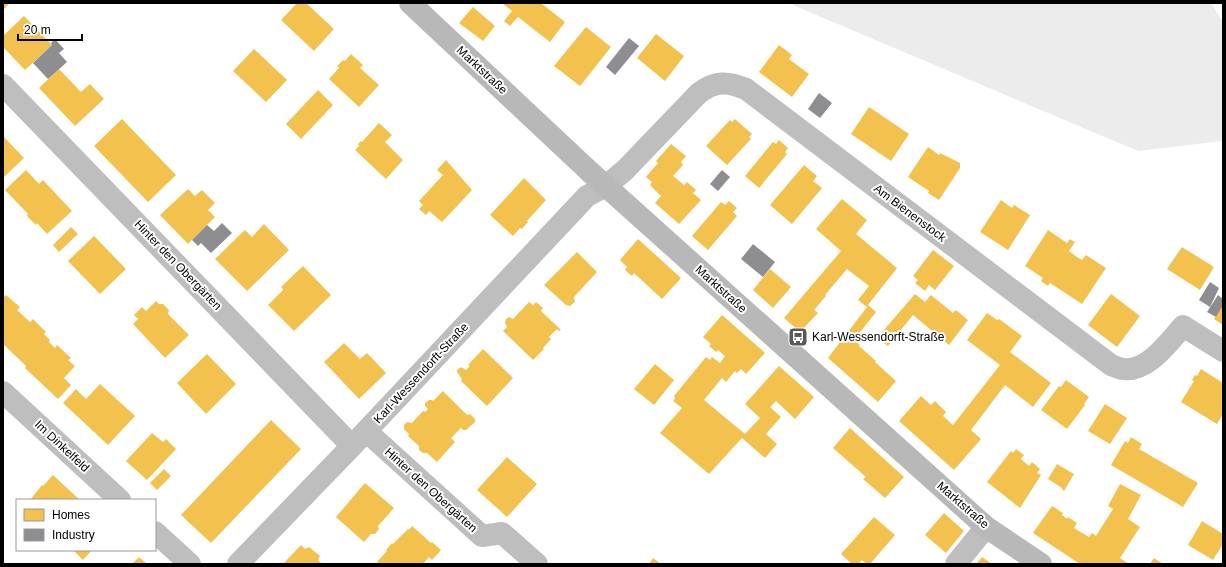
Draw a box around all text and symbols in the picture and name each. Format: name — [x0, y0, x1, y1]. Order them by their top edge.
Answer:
scale bar — [18, 16, 82, 42]
text: 20 m — [24, 23, 51, 37]
street label: Marktstraße — [454, 43, 510, 97]
street label: Am Bienenstock — [871, 181, 950, 245]
street label: Hinter den Obergärten — [131, 217, 225, 313]
street label: Marktstraße — [693, 262, 750, 316]
street label: Karl-Wessendorft-Straße — [371, 320, 472, 426]
bus stop icon: Karl-Wessendorft-Straße — [787, 326, 809, 348]
place label: Karl-Wessendorft-Straße — [812, 330, 945, 344]
street label: Im Dinkelfeld — [32, 417, 92, 475]
street label: Hinter den Obergärten — [382, 445, 480, 535]
street label: Marktstraße — [934, 479, 992, 531]
legend — [16, 499, 156, 551]
text: Homes — [52, 508, 90, 522]
text: Industry — [52, 528, 95, 542]

